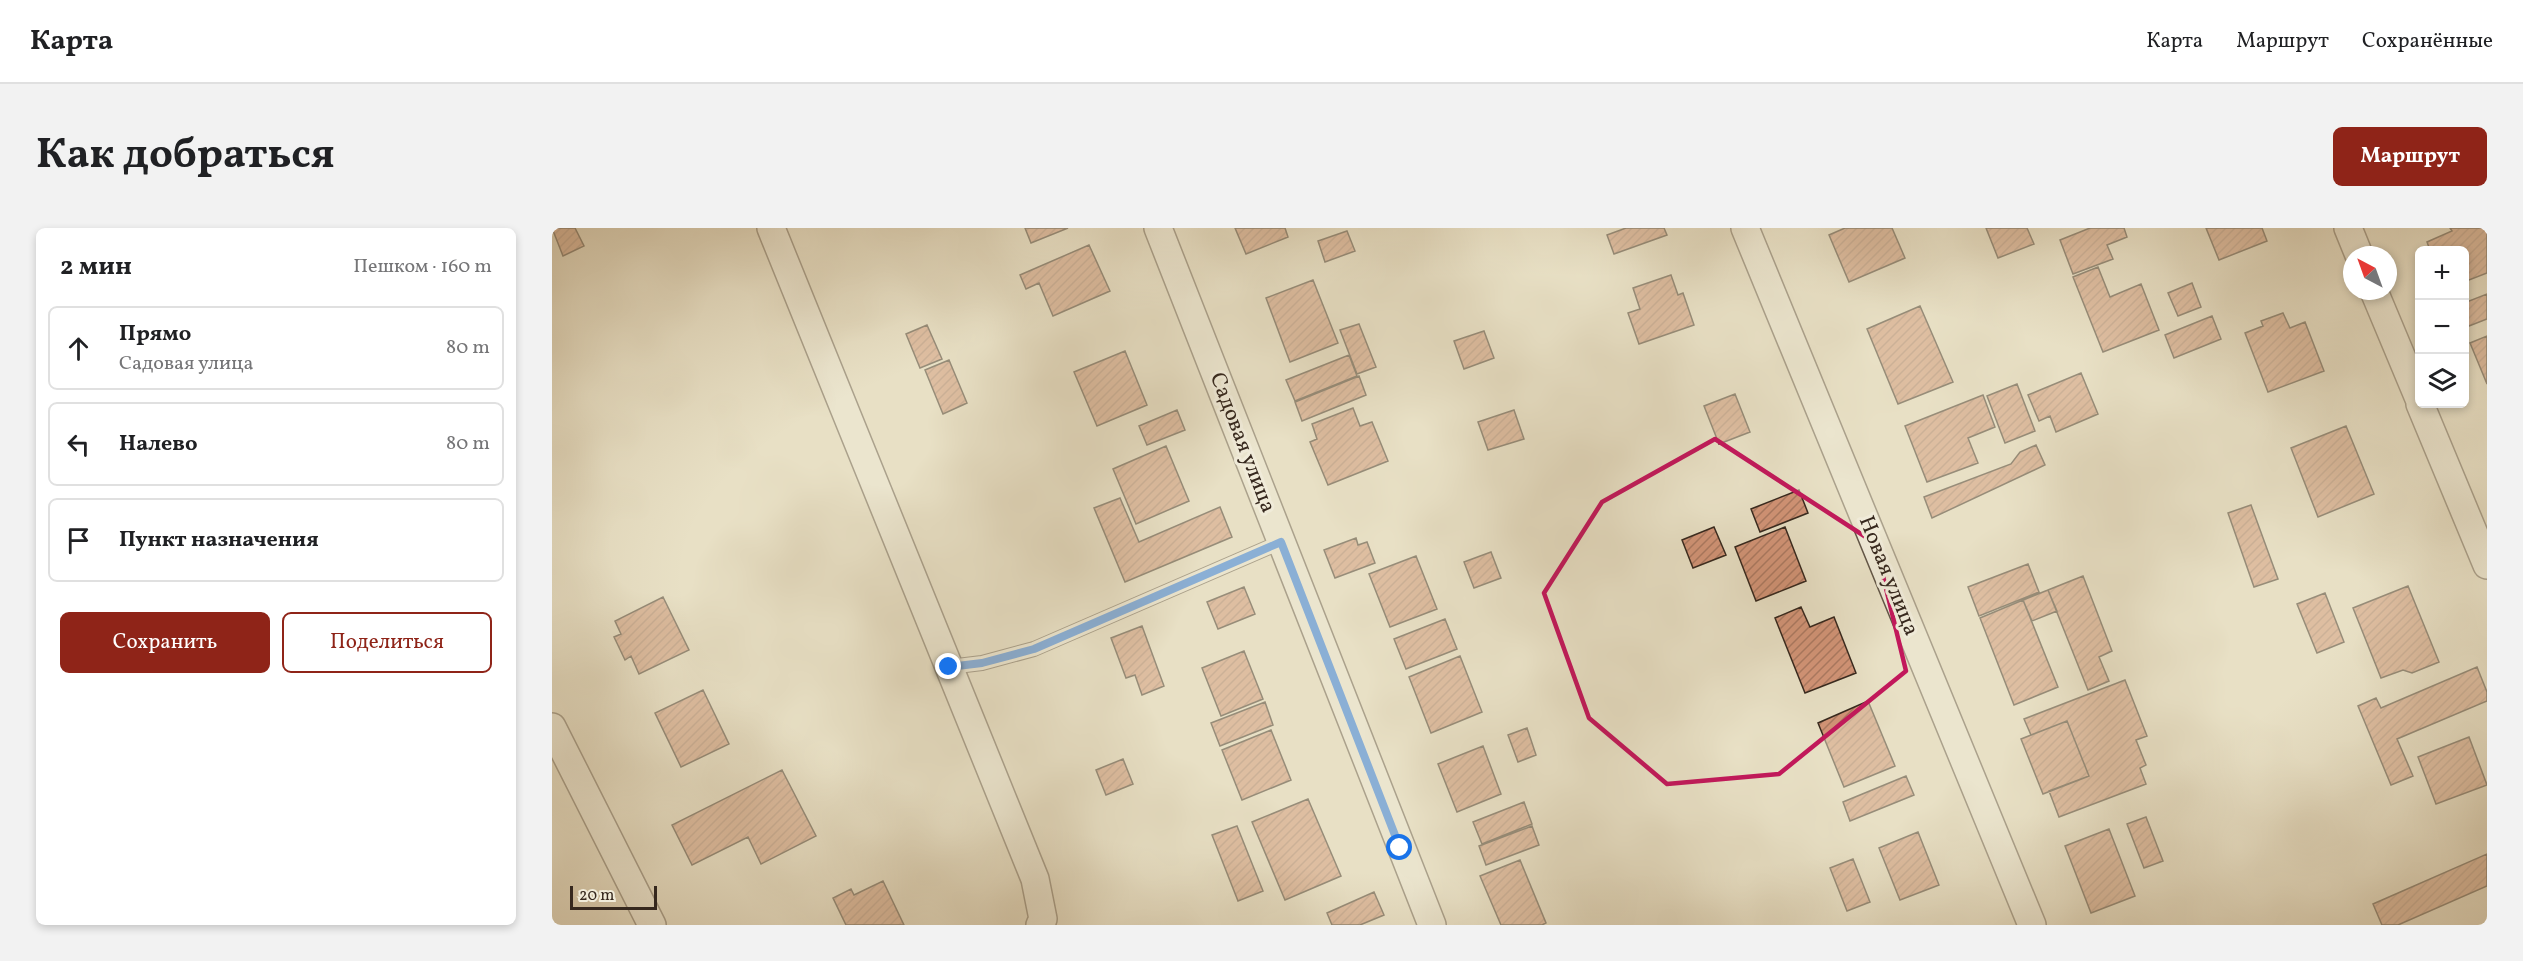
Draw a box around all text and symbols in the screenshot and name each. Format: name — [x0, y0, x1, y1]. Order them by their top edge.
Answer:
text: Карта — [30, 22, 113, 61]
text: Карта — [2146, 27, 2203, 56]
text: Маршрут — [2236, 27, 2329, 56]
text: Сохранённые — [2362, 27, 2493, 56]
text: Как добраться — [36, 127, 335, 186]
button: Маршрут — [2333, 127, 2487, 186]
north arrow — [2343, 246, 2397, 300]
map controls — [2415, 246, 2469, 408]
button: + — [2415, 246, 2469, 300]
text: 2 мин — [60, 249, 132, 285]
text: Пешком · 160 m — [353, 253, 492, 281]
button: − — [2415, 300, 2469, 354]
text: Прямо — [119, 319, 191, 350]
icon: ahead — [62, 332, 95, 365]
text: 80 m — [446, 334, 490, 362]
text: Садовая улица — [119, 350, 254, 378]
button: layers — [2415, 354, 2469, 408]
street label: Садовая улица — [1201, 368, 1283, 518]
icon: left — [62, 428, 95, 461]
text: Налево — [119, 429, 198, 460]
text: 80 m — [446, 430, 490, 458]
street label: Новая улица — [1850, 511, 1926, 641]
icon: arrive — [62, 524, 95, 557]
text: Пункт назначения — [119, 525, 319, 556]
button: Сохранить — [60, 612, 270, 673]
button: Поделиться — [282, 612, 492, 673]
route end — [935, 653, 961, 679]
route start — [1386, 834, 1412, 860]
scale bar — [570, 883, 657, 910]
text: 20 m — [579, 885, 614, 907]

